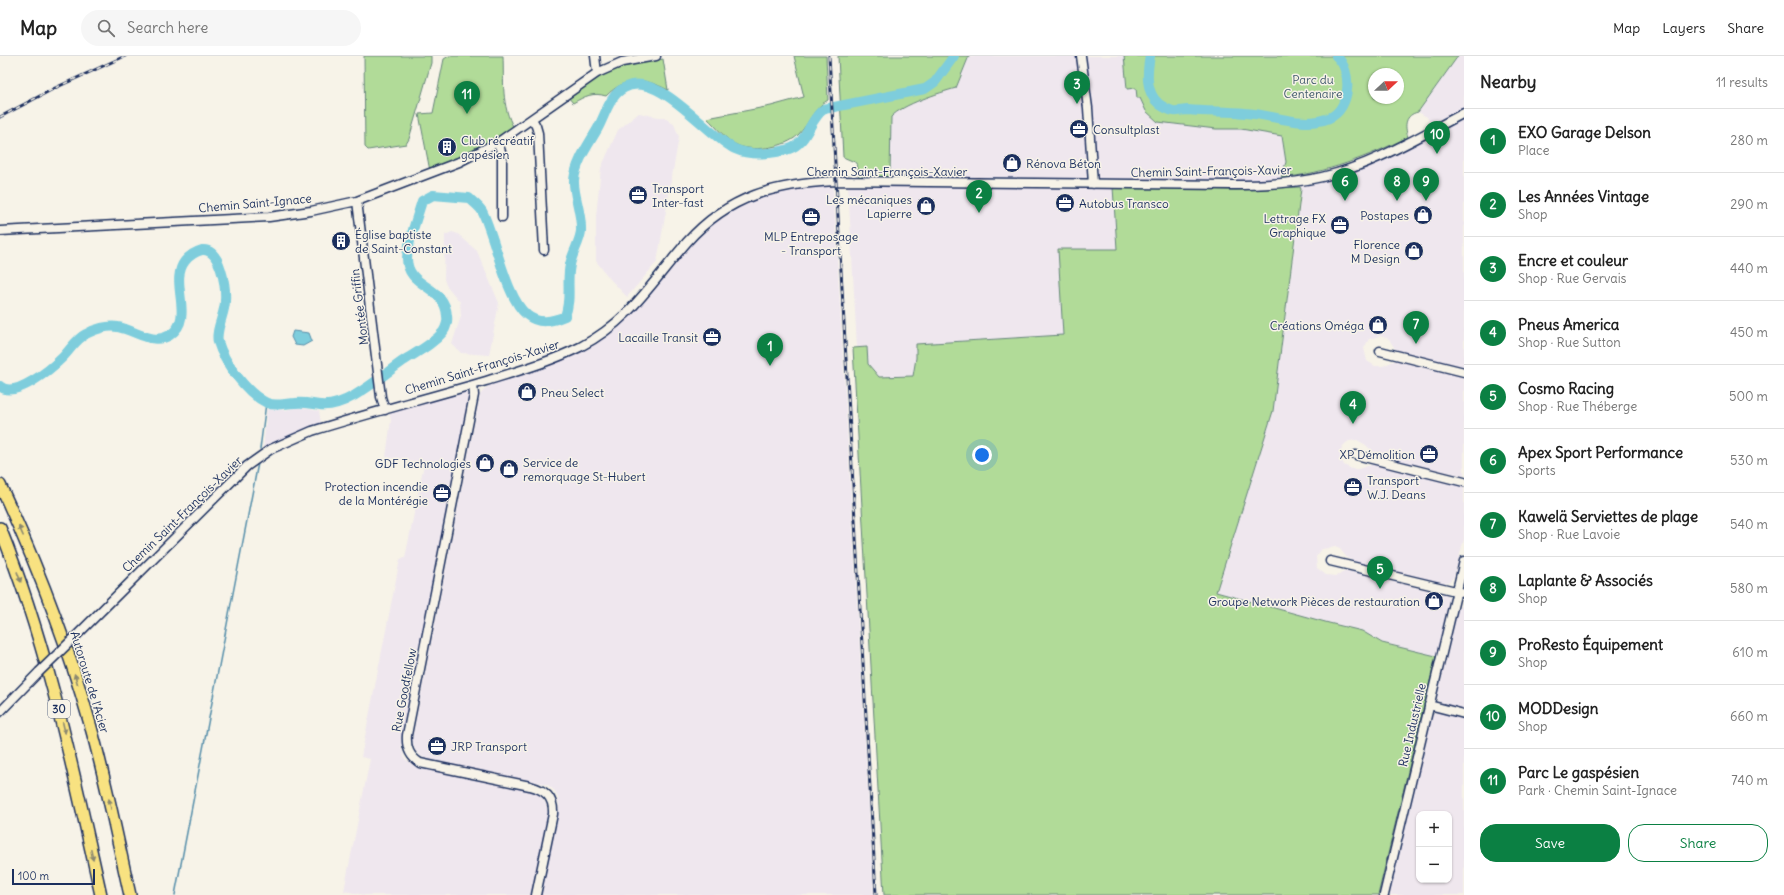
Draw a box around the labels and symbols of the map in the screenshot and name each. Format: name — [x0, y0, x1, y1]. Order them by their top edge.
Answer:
north arrow — [1368, 68, 1404, 104]
pin: 3 — [1064, 71, 1090, 104]
park label: Parc du Centenaire — [1284, 72, 1342, 101]
pin: 11 — [454, 81, 480, 114]
office icon: Consultplast — [1068, 118, 1090, 140]
pin: 10 — [1424, 121, 1450, 154]
place label: Consultplast — [1093, 122, 1160, 137]
place label: Club récréatif gapésien — [461, 133, 535, 162]
building icon: Club récréatif gapésien — [436, 136, 458, 158]
shop icon: Rénova Béton — [1001, 152, 1023, 174]
place label: Rénova Béton — [1026, 156, 1101, 171]
street label: Chemin Saint-François-Xavier — [1130, 162, 1292, 180]
street label: Chemin Saint-François-Xavier — [807, 164, 968, 179]
pin: 6 — [1332, 168, 1358, 201]
pin: 8 — [1384, 168, 1410, 201]
pin: 9 — [1413, 168, 1439, 201]
pin: 2 — [966, 180, 992, 213]
place label: Transport Inter-fast — [652, 181, 704, 210]
office icon: Transport Inter-fast — [627, 184, 649, 206]
street label: Chemin Saint-Ignace — [198, 191, 312, 215]
place label: Les mécaniques Lapierre — [826, 192, 912, 221]
office icon: Autobus Transco — [1054, 192, 1076, 214]
shop icon: Les mécaniques Lapierre — [915, 195, 937, 217]
place label: Autobus Transco — [1079, 196, 1169, 211]
shop icon: Postapes — [1412, 204, 1434, 226]
office icon: MLP Entreposage - Transport — [800, 206, 822, 228]
place label: Postapes — [1360, 208, 1409, 223]
place label: Lettrage FX Graphique — [1263, 211, 1326, 240]
office icon: Lettrage FX Graphique — [1329, 214, 1351, 236]
place label: Église baptiste de Saint-Constant — [355, 227, 452, 256]
place label: MLP Entreposage - Transport — [764, 229, 858, 258]
building icon: Église baptiste de Saint-Constant — [330, 230, 352, 252]
place label: Florence M Design — [1351, 237, 1400, 266]
shop icon: Florence M Design — [1403, 240, 1425, 262]
street label: Montée Griffin — [347, 268, 371, 346]
pin: 7 — [1403, 311, 1429, 344]
shop icon: Créations Oméga — [1367, 314, 1389, 336]
place label: Créations Oméga — [1270, 318, 1364, 333]
office icon: Lacaille Transit — [701, 326, 723, 348]
place label: Lacaille Transit — [618, 330, 698, 345]
pin: 1 — [757, 333, 783, 366]
street label: Chemin Saint-François-Xavier — [403, 336, 561, 398]
shop icon: Pneu Select — [516, 381, 538, 403]
place label: Pneu Select — [541, 385, 604, 400]
pin: 4 — [1340, 391, 1366, 424]
office icon: XP Démolition — [1418, 443, 1440, 465]
your location — [972, 445, 992, 465]
place label: XP Démolition — [1339, 447, 1415, 462]
shop icon: GDF Technologies — [474, 452, 496, 474]
street label: Chemin Saint-François-Xavier — [119, 453, 245, 575]
place label: Service de remorquage St-Hubert — [523, 455, 646, 484]
place label: GDF Technologies — [375, 456, 471, 471]
shop icon: Service de remorquage St-Hubert — [498, 458, 520, 480]
place label: Transport W.J. Deans — [1367, 473, 1426, 502]
office icon: Transport W.J. Deans — [1342, 476, 1364, 498]
place label: Protection incendie de la Montérégie — [324, 479, 428, 508]
office icon: Protection incendie de la Montérégie — [431, 482, 453, 504]
one-way arrow — [18, 525, 24, 536]
pin: 5 — [1367, 556, 1393, 589]
one-way arrow — [16, 571, 22, 583]
shop icon: Groupe Network Pièces de restauration — [1423, 590, 1445, 612]
place label: Groupe Network Pièces de restauration — [1208, 594, 1420, 609]
street label: Autoroute de l'Acier — [67, 629, 113, 735]
street label: Rue Goodfellow — [389, 646, 420, 733]
one-way arrow — [73, 672, 79, 684]
street label: Rue Industrielle — [1395, 682, 1429, 768]
road number: 30 — [48, 700, 70, 718]
one-way arrow — [61, 722, 67, 735]
office icon: JRP Transport — [426, 735, 448, 757]
place label: JRP Transport — [451, 739, 527, 754]
one-way arrow — [106, 798, 112, 810]
one-way arrow — [89, 849, 95, 862]
scale bar — [12, 867, 95, 886]

